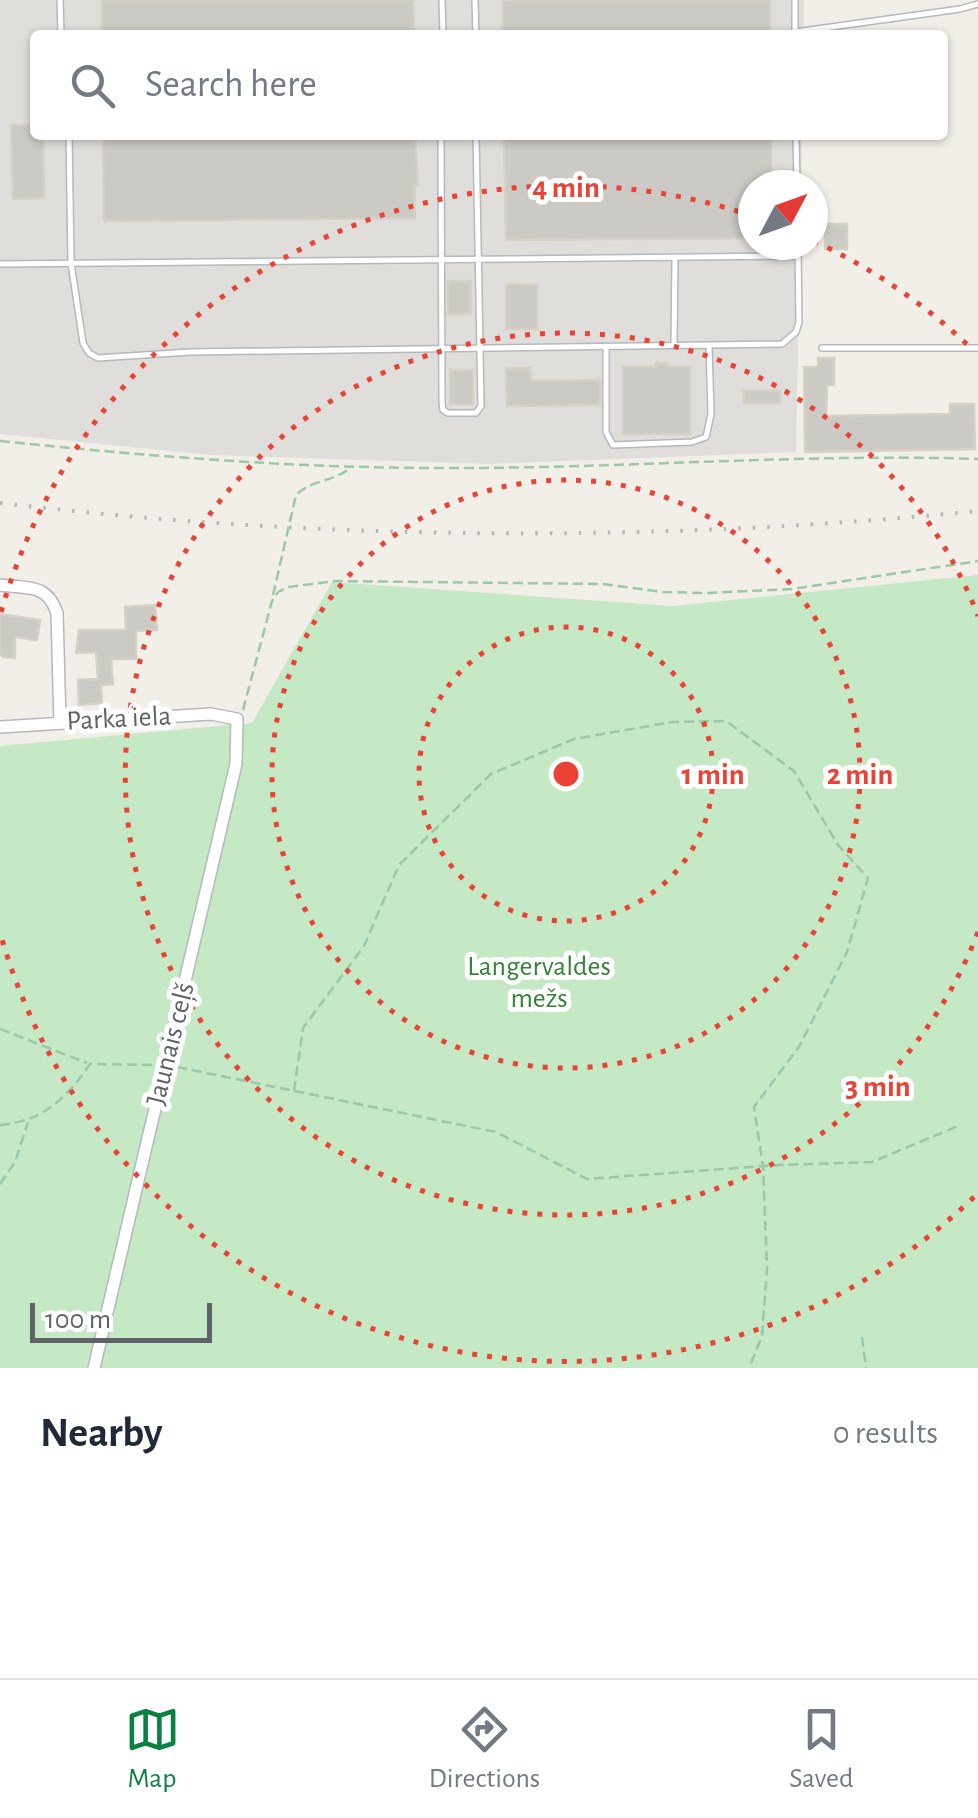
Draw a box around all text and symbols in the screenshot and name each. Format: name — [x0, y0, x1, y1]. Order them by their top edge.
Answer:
search box — [30, 30, 948, 140]
icon: search — [65, 58, 120, 113]
text: Search here — [145, 66, 317, 104]
north arrow — [738, 170, 828, 260]
text: 4 min — [532, 173, 600, 203]
street label: Parka iela — [66, 702, 172, 736]
centre of rings — [548, 756, 584, 792]
text: 1 min — [681, 760, 745, 790]
text: 2 min — [827, 760, 893, 790]
park label: Langervaldes mežs — [467, 953, 611, 1013]
street label: Jaunais ceļš — [142, 980, 201, 1108]
text: 3 min — [845, 1072, 911, 1102]
scale bar — [30, 1298, 212, 1342]
text: 100 m — [45, 1306, 111, 1334]
text: Nearby — [40, 1412, 163, 1454]
text: 0 results — [833, 1417, 938, 1449]
tab: Map — [125, 1702, 180, 1796]
tab: Directions — [429, 1702, 540, 1796]
tab: Saved — [789, 1702, 853, 1796]

